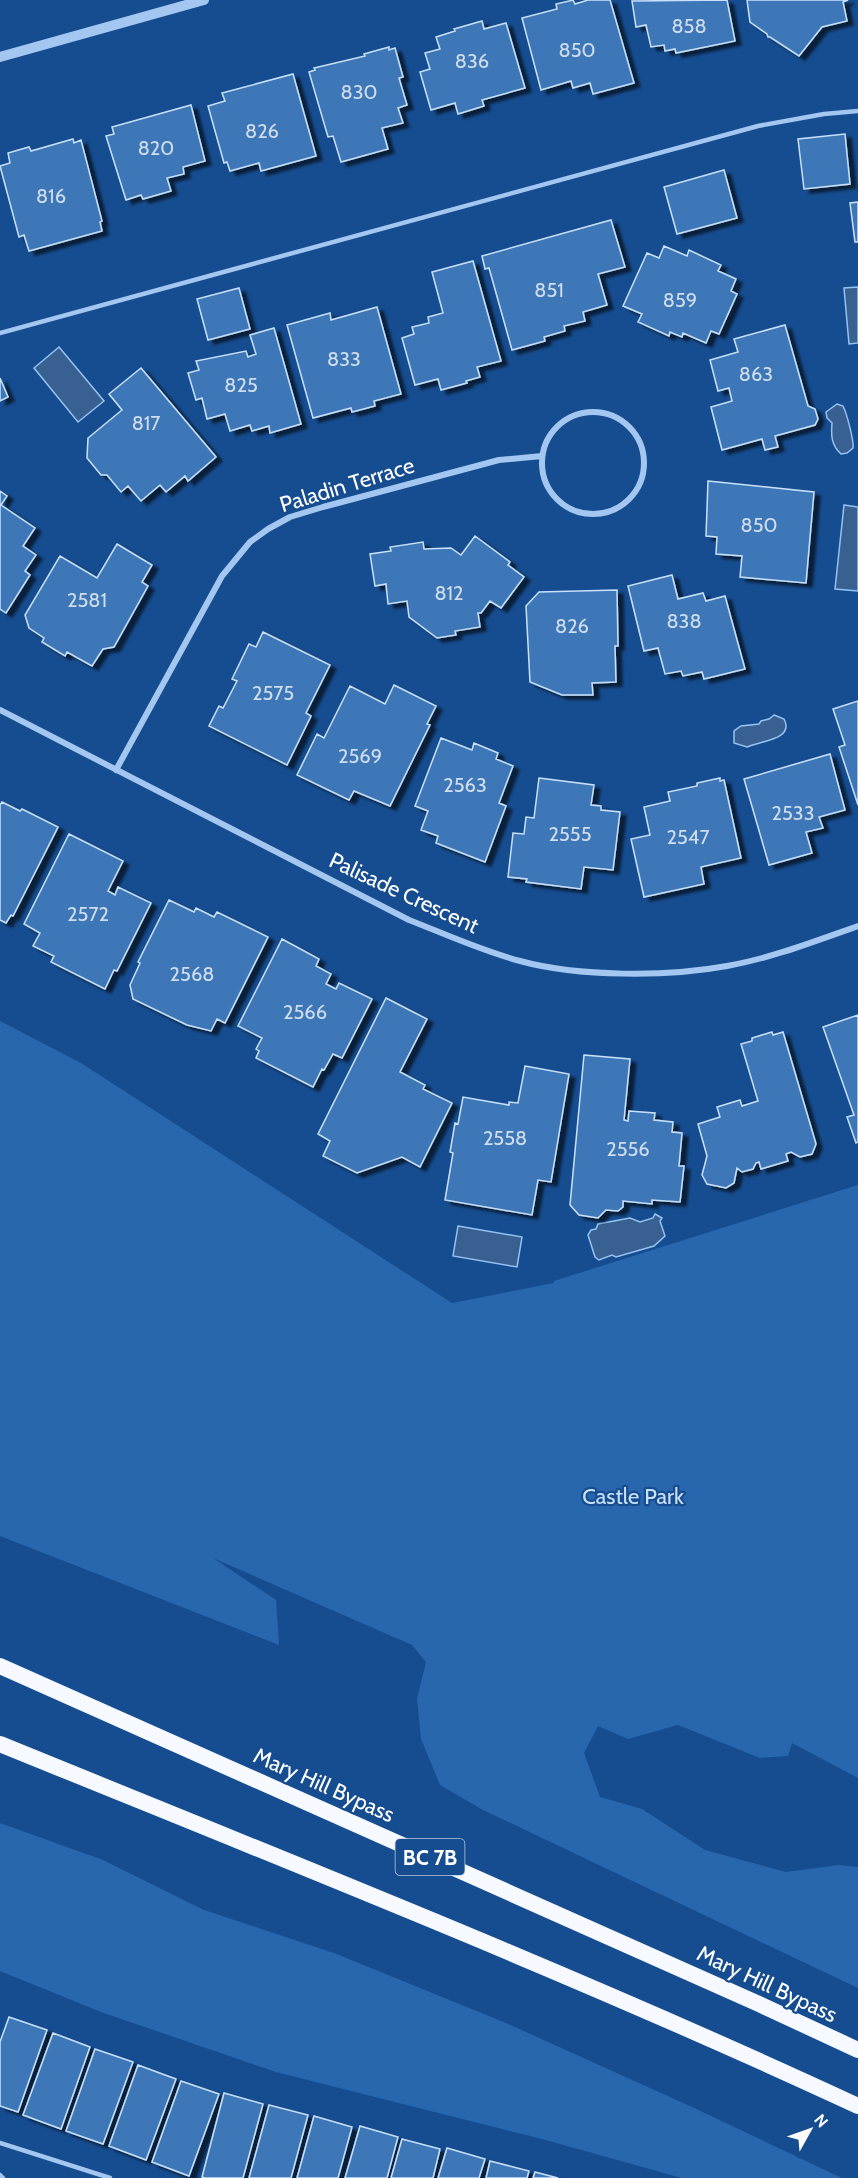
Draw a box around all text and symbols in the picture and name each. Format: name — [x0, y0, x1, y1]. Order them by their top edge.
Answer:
house number: 858 — [671, 14, 707, 38]
house number: 850 — [559, 38, 595, 62]
house number: 836 — [455, 49, 489, 73]
house number: 830 — [341, 80, 377, 104]
house number: 826 — [245, 119, 279, 143]
house number: 820 — [138, 136, 174, 160]
house number: 816 — [36, 184, 66, 208]
house number: 851 — [534, 278, 564, 302]
house number: 859 — [663, 288, 697, 312]
house number: 833 — [327, 347, 361, 371]
house number: 863 — [739, 362, 773, 386]
house number: 825 — [224, 373, 258, 397]
house number: 817 — [132, 411, 160, 435]
street label: Paladin Terrace — [276, 452, 418, 518]
house number: 850 — [741, 513, 777, 537]
house number: 812 — [434, 581, 464, 605]
house number: 2581 — [67, 588, 107, 612]
house number: 838 — [666, 609, 702, 633]
house number: 826 — [555, 614, 589, 638]
house number: 2575 — [252, 681, 294, 705]
house number: 2569 — [338, 744, 382, 768]
house number: 2563 — [443, 773, 487, 797]
house number: 2533 — [772, 801, 814, 825]
house number: 2555 — [549, 822, 591, 846]
house number: 2547 — [667, 825, 709, 849]
street label: Palisade Crescent — [325, 847, 484, 940]
house number: 2572 — [67, 902, 109, 926]
house number: 2568 — [170, 962, 214, 986]
house number: 2566 — [283, 1000, 327, 1024]
house number: 2558 — [483, 1126, 527, 1150]
house number: 2556 — [606, 1137, 650, 1161]
park label: Castle Park — [582, 1483, 684, 1510]
street label: Mary Hill Bypass — [249, 1742, 399, 1828]
road number: BC 7B — [396, 1839, 464, 1875]
street label: Mary Hill Bypass — [693, 1940, 841, 2028]
north arrow — [780, 2100, 840, 2160]
text: N — [810, 2110, 832, 2131]

